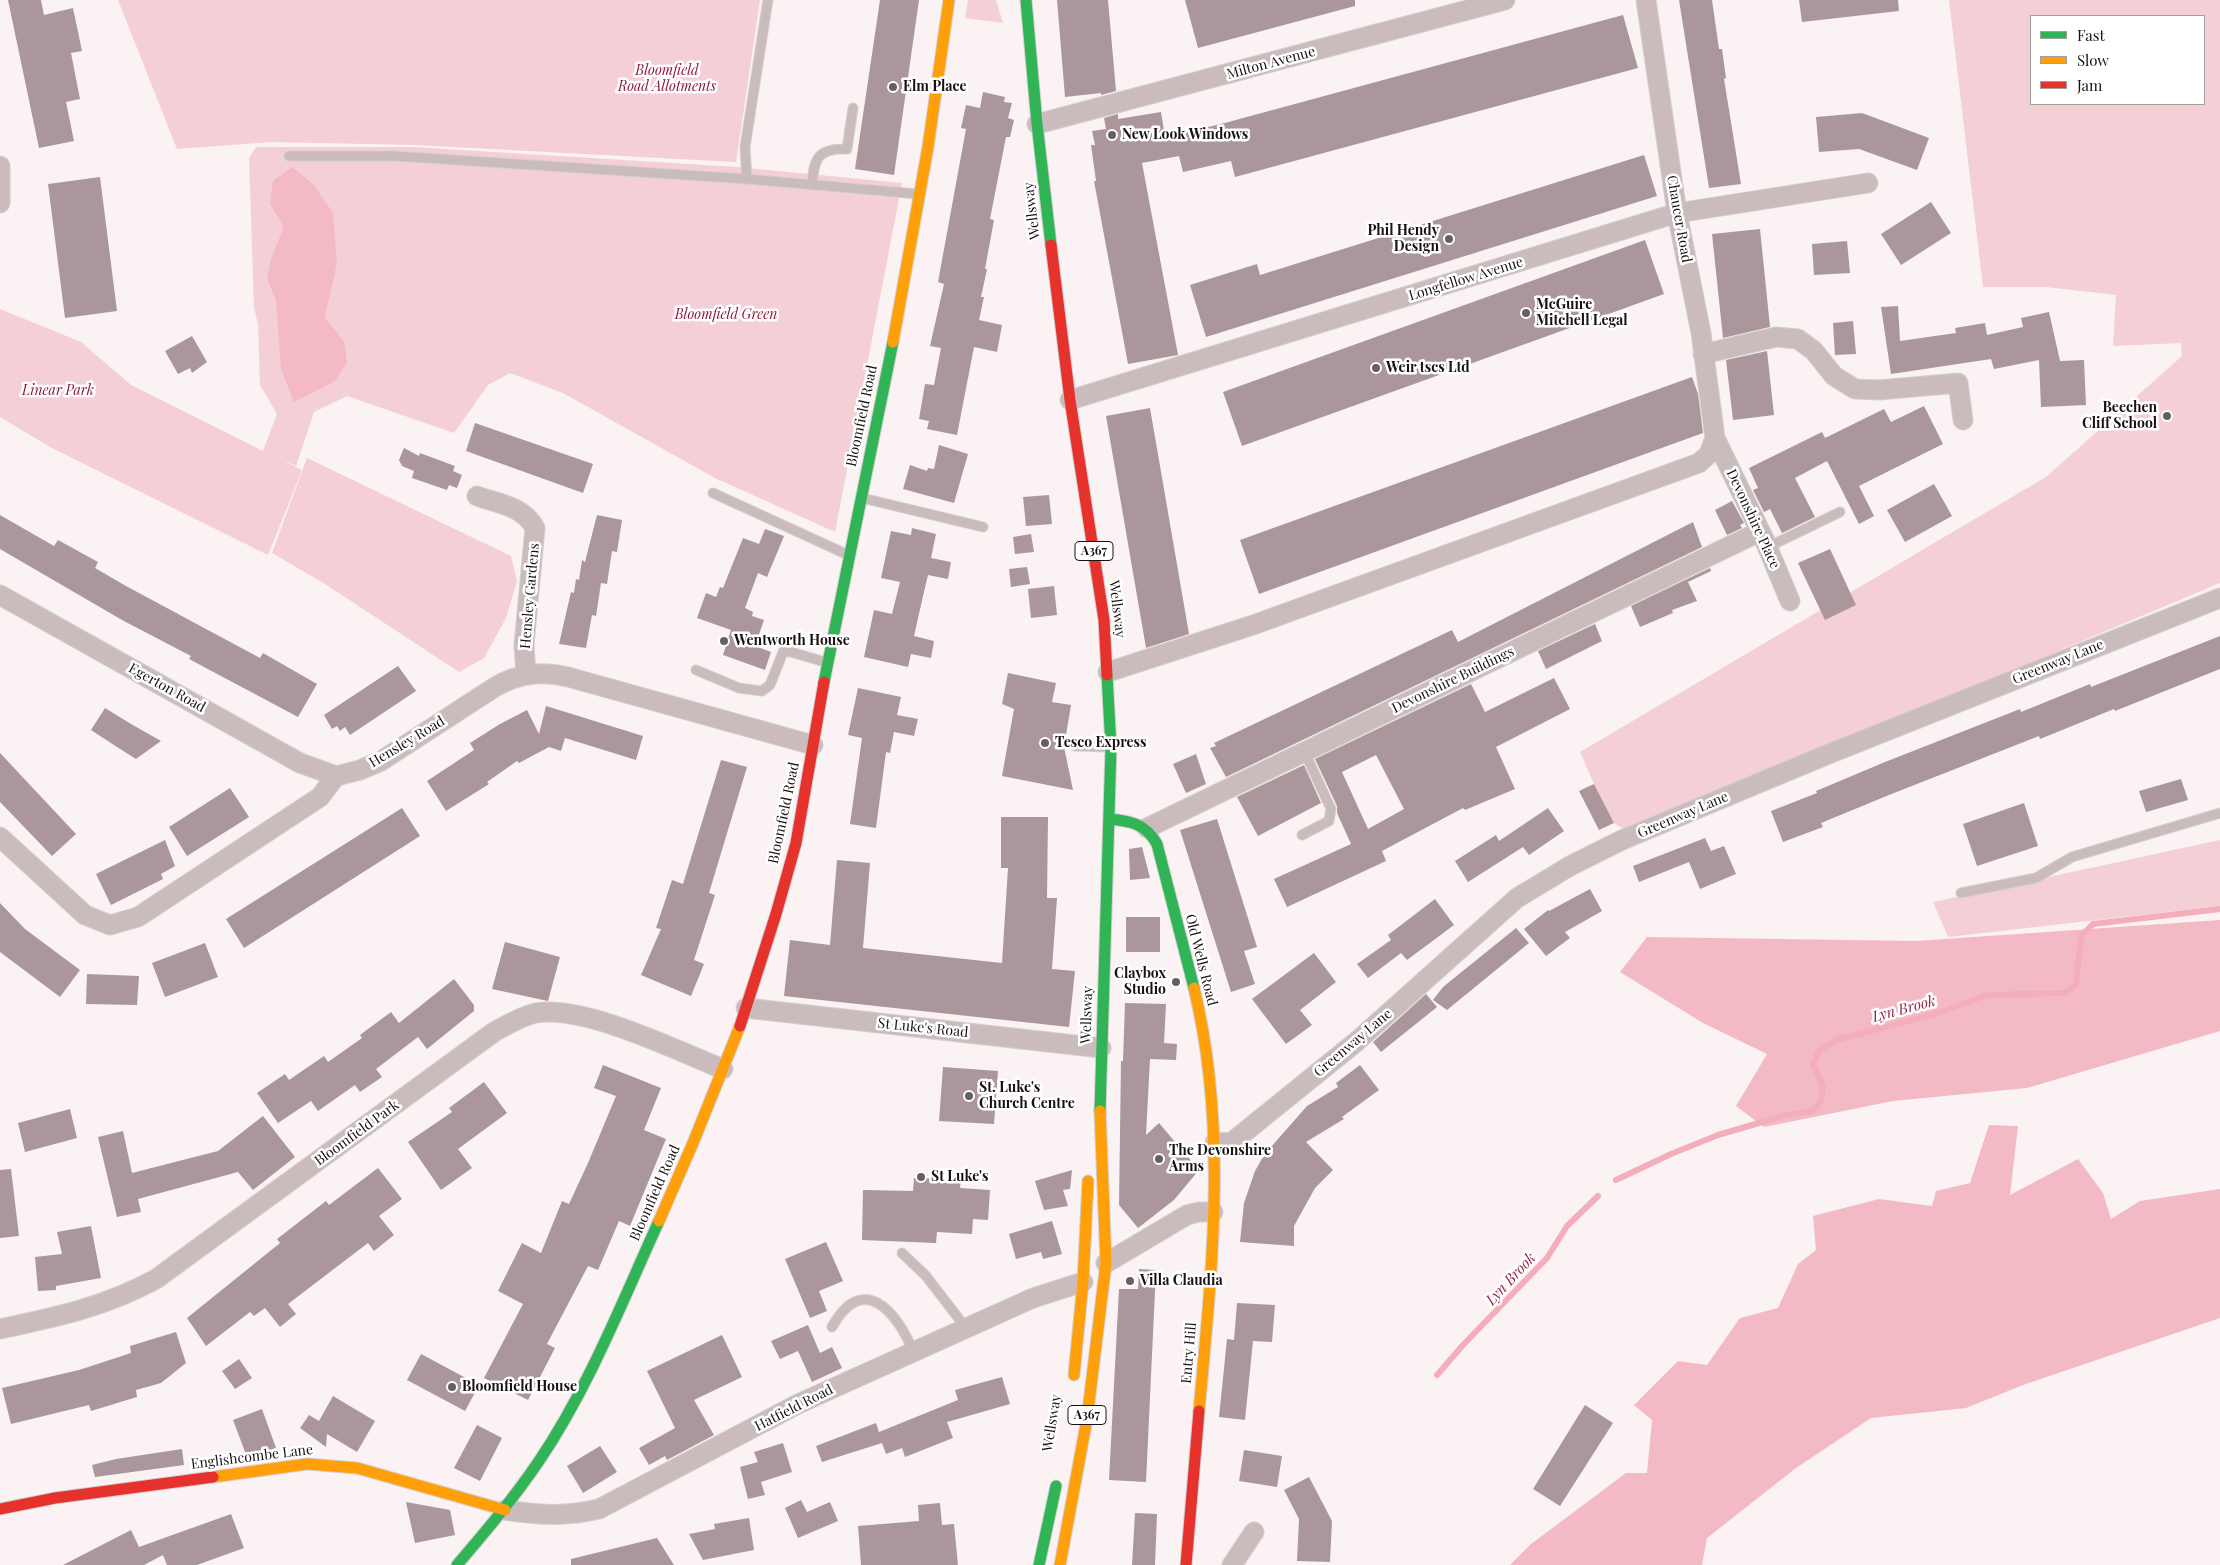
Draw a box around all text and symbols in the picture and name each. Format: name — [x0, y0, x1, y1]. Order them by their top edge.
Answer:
legend — [2030, 15, 2205, 105]
text: Fast — [2077, 25, 2105, 45]
street label: Milton Avenue — [1225, 43, 1317, 83]
text: Slow — [2077, 50, 2109, 70]
park label: Bloomfield Road Allotments — [618, 63, 716, 95]
text: Jam — [2077, 75, 2102, 95]
place label: Elm Place — [903, 79, 967, 95]
marker: Elm Place — [887, 81, 899, 93]
place label: New Look Windows — [1122, 127, 1248, 143]
marker: New Look Windows — [1106, 129, 1118, 141]
street label: Chaucer Road — [1663, 174, 1695, 264]
street label: Wellsway — [1020, 181, 1044, 241]
place label: Phil Hendy Design — [1367, 223, 1439, 256]
marker: Phil Hendy Design — [1443, 233, 1455, 245]
street label: Longfellow Avenue — [1407, 254, 1525, 304]
place label: McGuire Mitchell Legal — [1536, 297, 1628, 330]
park label: Bloomfield Green — [675, 307, 777, 323]
marker: McGuire Mitchell Legal — [1520, 307, 1532, 319]
place label: Weir tscs Ltd — [1386, 360, 1470, 376]
marker: Weir tscs Ltd — [1370, 362, 1382, 374]
street label: Bloomfield Road — [843, 364, 881, 468]
park label: Linear Park — [22, 383, 94, 399]
place label: Beechen Cliff School — [2082, 400, 2157, 432]
marker: Beechen Cliff School — [2161, 410, 2173, 422]
street label: Devonshire Place — [1723, 467, 1783, 571]
road number: A367 — [1075, 542, 1113, 560]
street label: Hensley Gardens — [517, 543, 543, 649]
street label: Wellsway — [1105, 579, 1129, 639]
place label: Wentworth House — [734, 633, 850, 649]
marker: Wentworth House — [718, 635, 730, 647]
street label: Greenway Lane — [2010, 636, 2106, 688]
street label: Devonshire Buildings — [1389, 643, 1517, 717]
street label: Egerton Road — [126, 660, 208, 716]
street label: Hensley Road — [366, 713, 448, 771]
place label: Tesco Express — [1055, 735, 1147, 751]
marker: Tesco Express — [1039, 737, 1051, 749]
street label: Bloomfield Road — [765, 761, 803, 865]
street label: Greenway Lane — [1635, 788, 1731, 842]
street label: Old Wells Road — [1181, 912, 1221, 1008]
place label: Claybox Studio — [1114, 966, 1166, 999]
marker: Claybox Studio — [1170, 976, 1182, 988]
street label: Wellsway — [1078, 986, 1096, 1044]
water label: Lyn Brook — [1870, 992, 1938, 1026]
street label: Greenway Lane — [1310, 1005, 1396, 1081]
street label: St Luke's Road — [877, 1015, 969, 1041]
place label: St. Luke's Church Centre — [979, 1080, 1075, 1112]
marker: St. Luke's Church Centre — [963, 1090, 975, 1102]
street label: Bloomfield Park — [312, 1097, 402, 1169]
street label: Bloomfield Road — [626, 1142, 684, 1244]
place label: The Devonshire Arms — [1169, 1143, 1271, 1176]
marker: The Devonshire Arms — [1153, 1153, 1165, 1165]
place label: St Luke's — [931, 1169, 988, 1185]
marker: St Luke's — [915, 1171, 927, 1183]
water label: Lyn Brook — [1482, 1249, 1540, 1309]
place label: Villa Claudia — [1140, 1273, 1223, 1289]
marker: Villa Claudia — [1124, 1275, 1136, 1287]
street label: Entry Hill — [1178, 1322, 1200, 1384]
place label: Bloomfield House — [462, 1379, 577, 1395]
marker: Bloomfield House — [446, 1381, 458, 1393]
street label: Hatfield Road — [752, 1381, 836, 1435]
street label: Wellsway — [1039, 1393, 1065, 1453]
road number: A367 — [1068, 1406, 1106, 1424]
street label: Englishcombe Lane — [190, 1441, 314, 1473]

